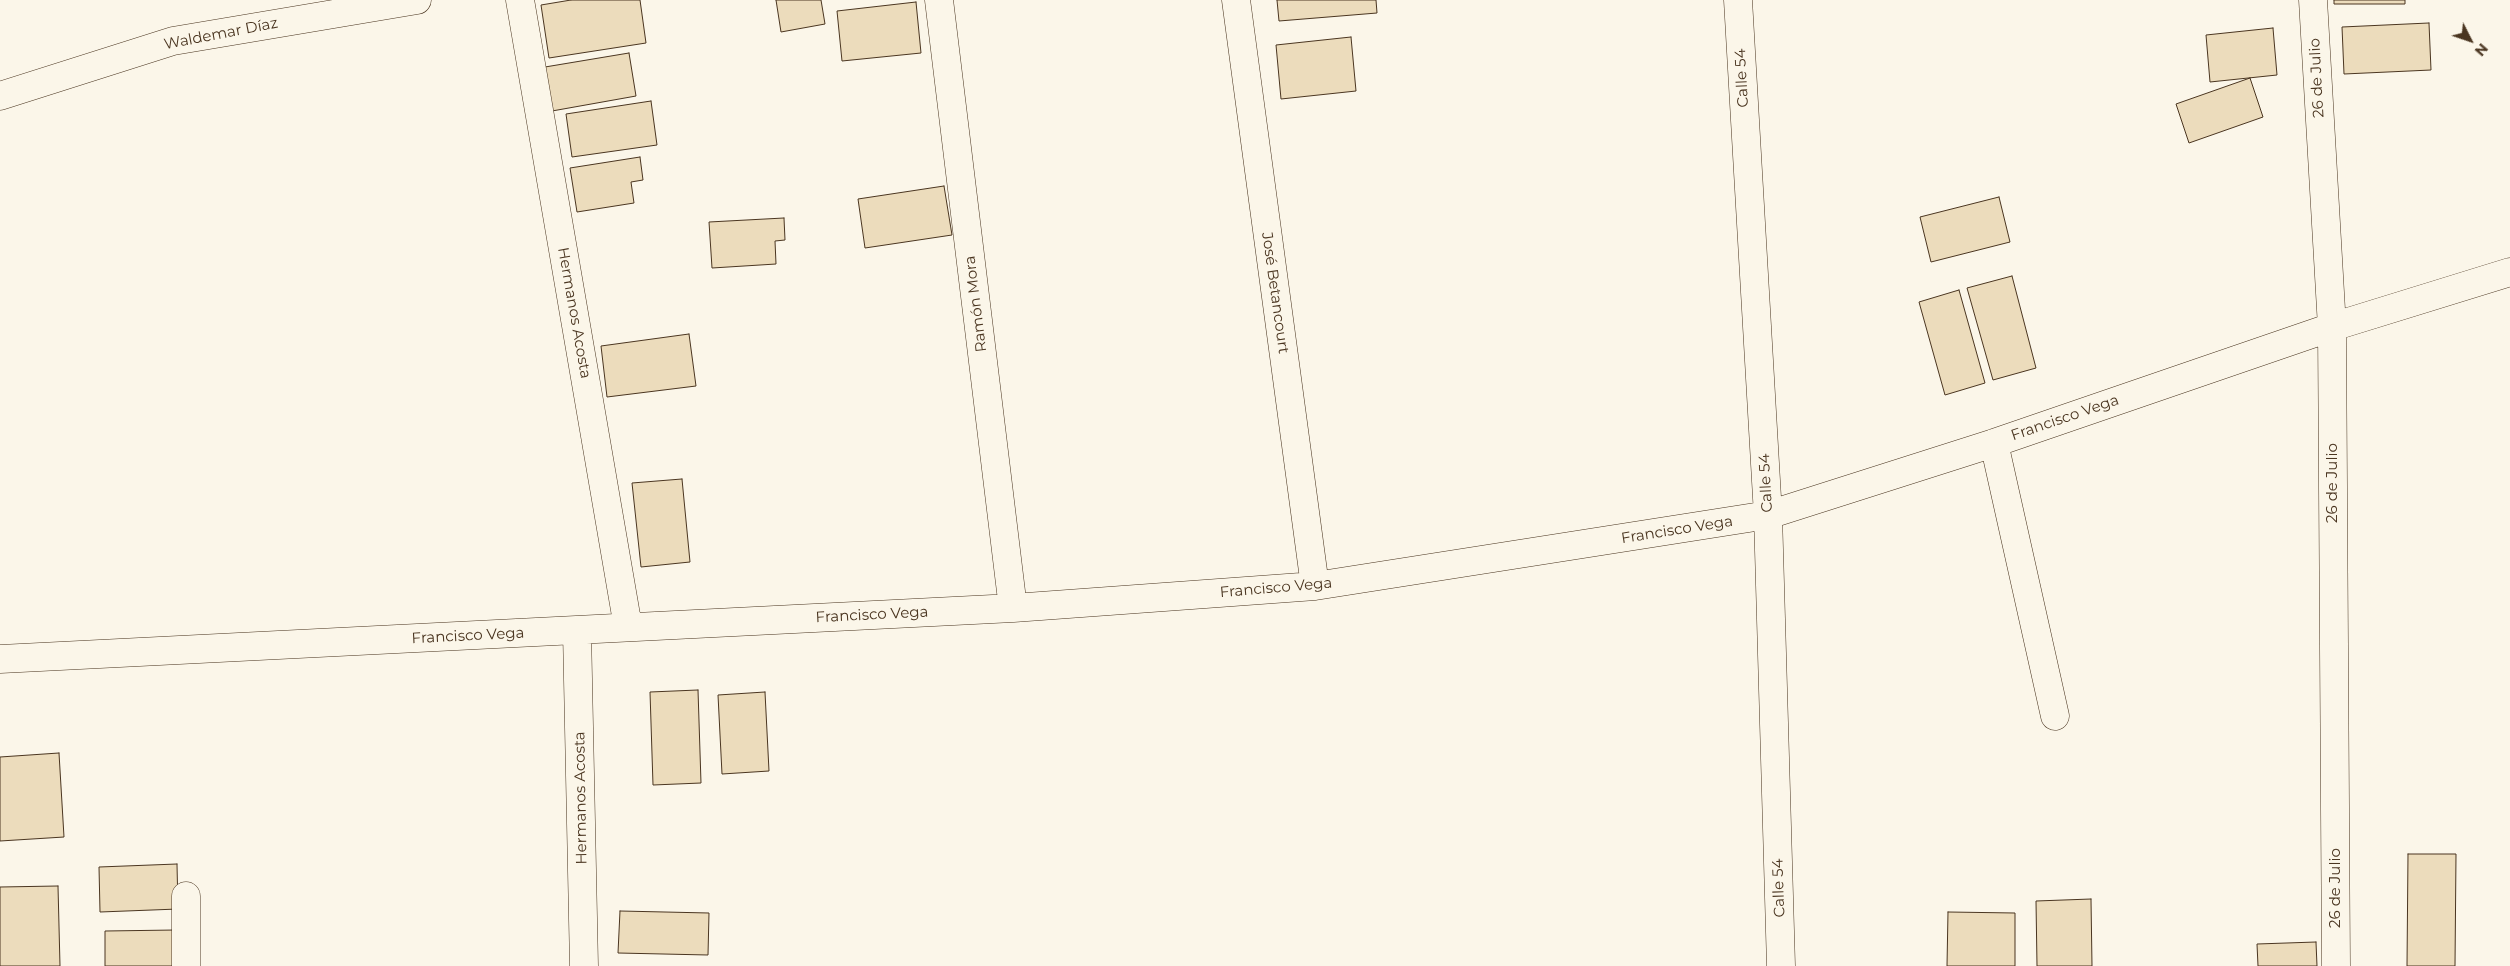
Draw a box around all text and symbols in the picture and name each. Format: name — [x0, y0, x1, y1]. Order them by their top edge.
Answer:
street label: Waldemar Díaz — [163, 14, 279, 54]
north arrow — [2445, 15, 2495, 65]
street label: 26 de Julio — [2306, 38, 2328, 118]
text: N — [2471, 40, 2492, 60]
street label: Calle 54 — [1731, 48, 1753, 108]
street label: José Betancourt — [1258, 231, 1292, 355]
street label: Hermanos Acosta — [554, 246, 594, 380]
street label: Ramón Mora — [961, 255, 991, 353]
street label: Francisco Vega — [2009, 391, 2121, 445]
street label: 26 de Julio — [2324, 443, 2342, 523]
street label: Calle 54 — [1755, 453, 1777, 513]
street label: Francisco Vega — [1620, 512, 1734, 548]
street label: Francisco Vega — [1219, 574, 1333, 602]
street label: Francisco Vega — [815, 603, 929, 627]
street label: Francisco Vega — [411, 624, 525, 648]
street label: Hermanos Acosta — [571, 731, 591, 865]
street label: 26 de Julio — [2327, 848, 2345, 928]
street label: Calle 54 — [1769, 858, 1789, 918]

